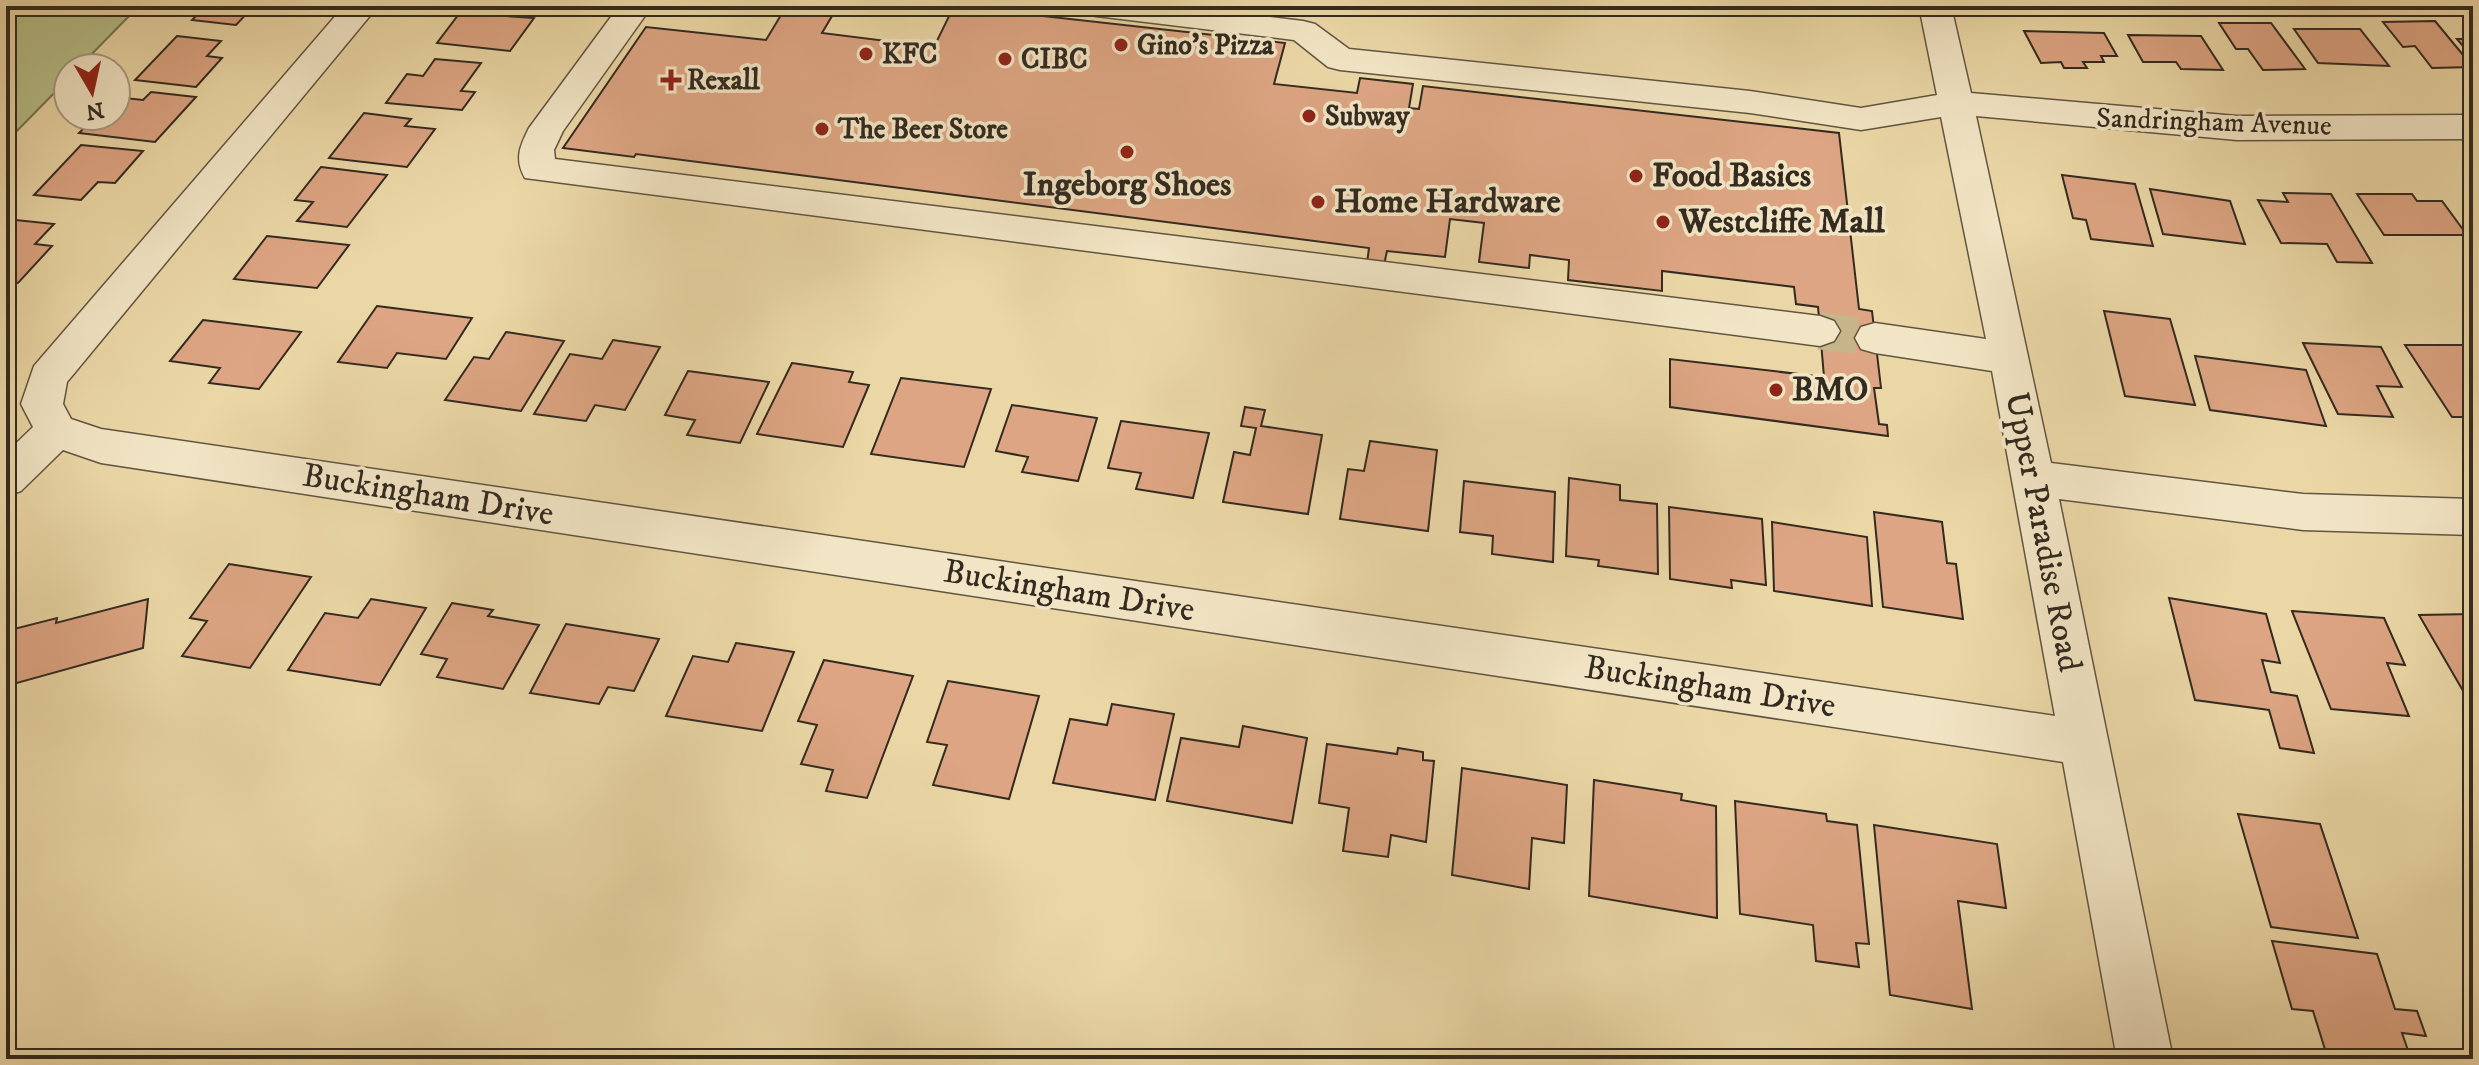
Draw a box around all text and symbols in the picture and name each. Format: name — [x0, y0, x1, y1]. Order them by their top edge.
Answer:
place label: Gino's Pizza — [1137, 28, 1275, 63]
marker: Gino's Pizza — [1112, 36, 1130, 54]
place label: KFC — [882, 37, 937, 72]
place label: CIBC — [1021, 42, 1088, 77]
marker: KFC — [857, 45, 875, 63]
marker: CIBC — [996, 50, 1014, 68]
north arrow — [52, 52, 132, 132]
place label: Rexall — [687, 63, 760, 98]
marker: Rexall — [662, 71, 680, 89]
text: N — [84, 96, 106, 125]
place label: Subway — [1325, 99, 1410, 134]
street label: Sandringham Avenue — [2096, 100, 2332, 144]
marker: Subway — [1300, 107, 1318, 125]
place label: The Beer Store — [837, 112, 1008, 147]
marker: The Beer Store — [813, 120, 831, 138]
marker: Ingeborg Shoes — [1118, 143, 1136, 161]
place label: Food Basics — [1652, 155, 1811, 197]
place label: Ingeborg Shoes — [1023, 164, 1231, 206]
marker: Food Basics — [1627, 167, 1645, 185]
place label: Home Hardware — [1334, 181, 1561, 223]
marker: Home Hardware — [1309, 193, 1327, 211]
place label: Westcliffe Mall — [1678, 201, 1886, 243]
marker: Westcliffe Mall — [1654, 213, 1672, 231]
place label: BMO — [1792, 369, 1868, 411]
marker: BMO — [1767, 381, 1785, 399]
street label: Upper Paradise Road — [1995, 389, 2091, 675]
street label: Buckingham Drive — [300, 454, 556, 536]
street label: Buckingham Drive — [941, 550, 1197, 632]
street label: Buckingham Drive — [1582, 646, 1838, 728]

